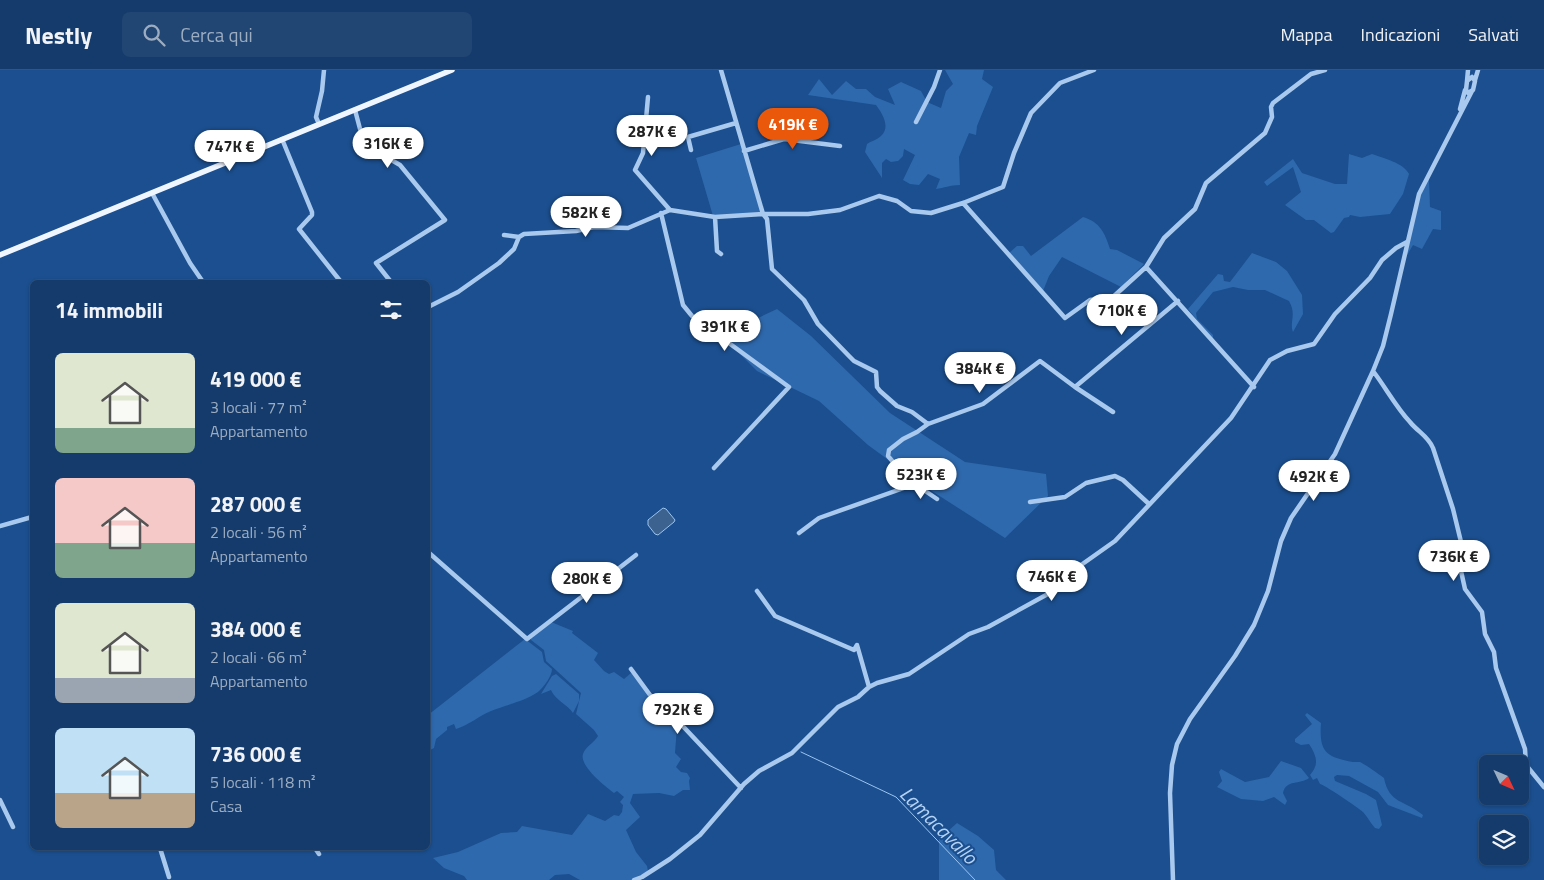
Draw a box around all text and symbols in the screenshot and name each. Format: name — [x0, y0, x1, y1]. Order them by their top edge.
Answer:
search box — [122, 12, 472, 57]
text: Nestly — [25, 17, 92, 53]
text: Cerca qui — [180, 20, 253, 49]
icon: search — [140, 21, 168, 49]
text: Mappa — [1280, 21, 1333, 48]
text: Indicazioni — [1361, 21, 1440, 48]
text: Salvati — [1468, 21, 1519, 48]
pin: 419K € — [752, 108, 834, 150]
text: 419K € — [769, 112, 817, 136]
pin: 287K € — [611, 114, 693, 157]
text: 287K € — [628, 119, 676, 143]
pin: 316K € — [347, 126, 429, 169]
pin: 747K € — [189, 129, 271, 172]
text: 316K € — [364, 131, 412, 155]
text: 747K € — [206, 134, 254, 158]
pin: 582K € — [545, 196, 627, 238]
text: 582K € — [562, 200, 610, 224]
text: 14 immobili — [55, 294, 163, 326]
pin: 710K € — [1081, 294, 1163, 336]
icon: filters — [377, 296, 405, 324]
text: 710K € — [1098, 298, 1146, 322]
pin: 391K € — [684, 310, 766, 352]
text: 391K € — [701, 314, 749, 338]
pin: 384K € — [939, 352, 1021, 394]
text: 384K € — [956, 356, 1004, 380]
text: 419 000 € — [210, 363, 302, 395]
icon: home — [95, 373, 155, 433]
text: 3 locali · 77 m² — [210, 395, 307, 419]
text: Appartamento — [210, 419, 308, 443]
pin: 523K € — [880, 458, 962, 500]
pin: 492K € — [1273, 460, 1355, 502]
text: 523K € — [897, 462, 945, 486]
text: 492K € — [1290, 464, 1338, 488]
text: 287 000 € — [210, 488, 302, 520]
icon: home — [95, 498, 155, 558]
text: 2 locali · 56 m² — [210, 520, 307, 544]
pin: 736K € — [1413, 540, 1495, 582]
text: Appartamento — [210, 544, 308, 568]
text: 736K € — [1430, 544, 1478, 568]
pin: 746K € — [1011, 560, 1093, 602]
pin: 280K € — [546, 562, 628, 604]
text: 746K € — [1028, 564, 1076, 588]
text: 280K € — [563, 566, 611, 590]
text: 384 000 € — [210, 613, 302, 645]
icon: home — [95, 623, 155, 683]
text: 2 locali · 66 m² — [210, 645, 307, 669]
text: Appartamento — [210, 669, 308, 693]
pin: 792K € — [637, 692, 719, 735]
text: 792K € — [654, 697, 702, 721]
text: 736 000 € — [210, 738, 302, 770]
icon: home — [95, 748, 155, 808]
north arrow — [1479, 755, 1529, 805]
map controls — [1479, 755, 1529, 865]
text: 5 locali · 118 m² — [210, 770, 316, 794]
water label: Lamacavallo — [893, 779, 986, 872]
text: Casa — [210, 794, 242, 818]
button: layers — [1479, 815, 1529, 865]

